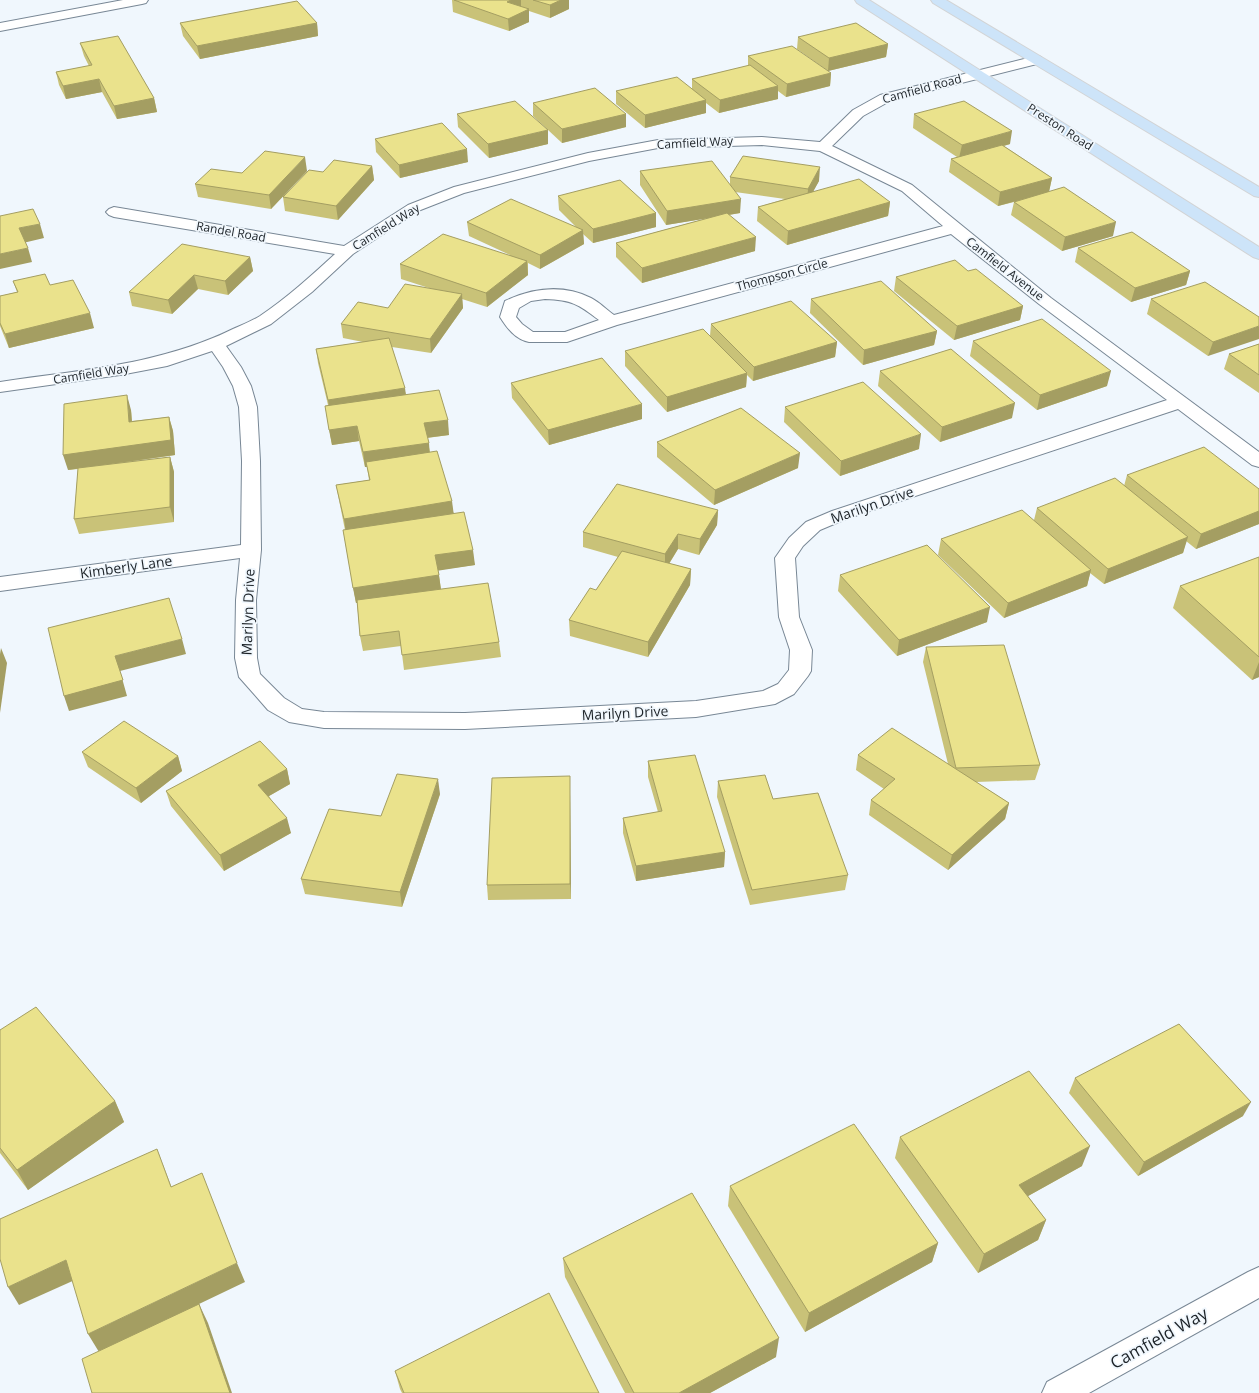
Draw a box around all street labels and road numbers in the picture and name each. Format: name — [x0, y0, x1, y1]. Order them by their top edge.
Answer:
street label: Camfield Road — [880, 70, 963, 107]
street label: Preston Road — [1024, 99, 1096, 154]
street label: Camfield Way — [656, 132, 735, 153]
street label: Camfield Way — [349, 199, 423, 254]
street label: Randel Road — [195, 217, 267, 246]
street label: Camfield Avenue — [963, 233, 1048, 305]
street label: Thompson Circle — [734, 254, 830, 295]
street label: Camfield Way — [52, 359, 131, 388]
street label: Marilyn Drive — [828, 481, 916, 528]
street label: Kimberly Lane — [79, 551, 173, 582]
street label: Marilyn Drive — [236, 568, 259, 656]
street label: Marilyn Drive — [581, 701, 669, 724]
street label: Camfield Way — [1106, 1301, 1212, 1374]

